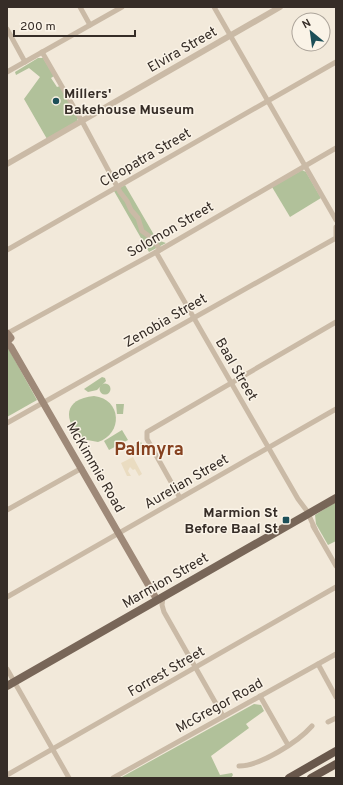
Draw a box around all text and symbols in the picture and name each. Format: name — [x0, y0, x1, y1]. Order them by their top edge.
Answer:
scale bar — [14, 12, 135, 38]
north arrow — [291, 12, 331, 52]
text: N — [300, 16, 313, 32]
text: 200 m — [20, 19, 56, 35]
street label: Elvira Street — [145, 24, 220, 77]
place label: Millers' Bakehouse Museum — [64, 86, 194, 119]
marker: Millers' Bakehouse Museum — [51, 96, 61, 106]
street label: Cleopatra Street — [97, 125, 194, 191]
street label: Solomon Street — [125, 199, 217, 262]
street label: Zenobia Street — [121, 291, 210, 352]
street label: Baal Street — [211, 335, 260, 404]
street label: McKimmie Road — [62, 419, 128, 516]
district label: Palmyra — [114, 439, 184, 462]
street label: Aurelian Street — [142, 451, 232, 513]
place label: Marmion St Before Baal St — [184, 505, 278, 538]
marker: Marmion St Before Baal St — [281, 515, 291, 525]
street label: Marmion Street — [120, 550, 212, 613]
street label: Forrest Street — [125, 643, 208, 701]
street label: McGregor Road — [173, 675, 266, 737]

